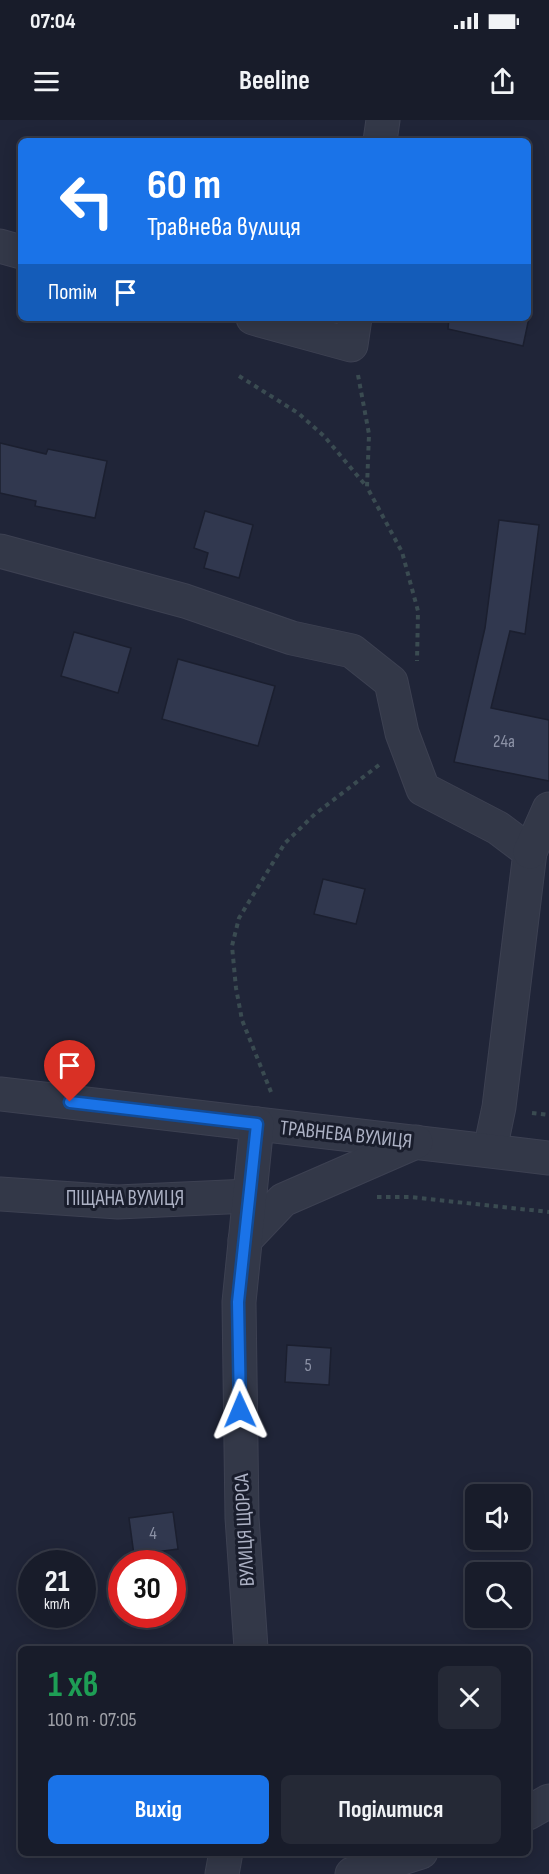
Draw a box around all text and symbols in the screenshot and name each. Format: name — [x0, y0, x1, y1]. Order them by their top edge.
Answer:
text: 07:04 — [30, 8, 76, 35]
icon: menu — [30, 65, 63, 98]
text: Beeline — [239, 65, 310, 97]
icon: share — [486, 65, 519, 98]
text: 60 m — [147, 160, 221, 211]
icon: left — [48, 162, 126, 240]
text: Травнева вулиця — [147, 211, 301, 243]
icon: arrive — [109, 276, 142, 309]
text: Потім — [48, 279, 97, 306]
house number: 24а — [493, 731, 515, 752]
pin — [44, 1040, 95, 1102]
icon: arrive — [53, 1049, 86, 1082]
street label: ТРАВНЕВА ВУЛИЦЯ — [278, 1115, 413, 1154]
street label: ПІЩАНА ВУЛИЦЯ — [66, 1186, 184, 1211]
house number: 5 — [304, 1355, 312, 1376]
position arrow — [208, 1378, 272, 1442]
street label: ВУЛИЦЯ ЩОРСА — [229, 1472, 260, 1587]
map controls — [465, 1484, 531, 1628]
button: sound — [465, 1484, 531, 1550]
house number: 4 — [149, 1523, 157, 1544]
speed limit sign: 30 — [108, 1550, 186, 1628]
button: search — [465, 1562, 531, 1628]
text: 21 — [45, 1564, 69, 1600]
text: km/h — [44, 1595, 70, 1614]
text: 1 хв — [48, 1664, 98, 1707]
button: close — [438, 1666, 501, 1729]
text: 100 m · 07:05 — [48, 1708, 137, 1732]
button: Вихід — [48, 1775, 269, 1844]
button: Поділитися — [281, 1775, 501, 1844]

